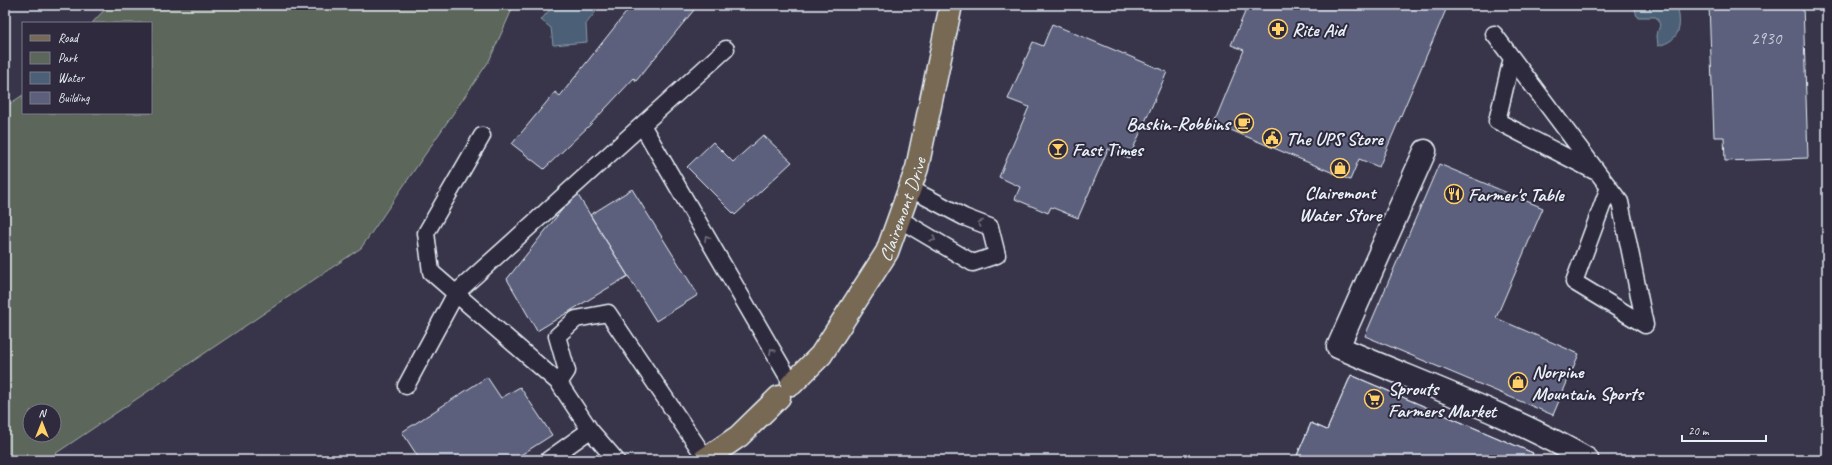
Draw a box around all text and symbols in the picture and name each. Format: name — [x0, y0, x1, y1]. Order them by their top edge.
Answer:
pharmacy icon: Rite Aid — [1267, 18, 1289, 40]
place label: Rite Aid — [1292, 18, 1348, 42]
legend — [22, 22, 152, 114]
house number: 2930 — [1751, 28, 1783, 49]
text: Road — [58, 30, 80, 46]
text: Park — [58, 50, 79, 66]
text: Water — [58, 70, 86, 86]
text: Building — [58, 90, 90, 106]
place label: Baskin-Robbins — [1126, 112, 1232, 136]
cafe icon: Baskin-Robbins — [1233, 112, 1255, 134]
public building icon: The UPS Store — [1261, 127, 1283, 149]
place label: The UPS Store — [1286, 127, 1385, 151]
bar icon: Fast Times — [1047, 138, 1069, 160]
place label: Fast Times — [1072, 138, 1145, 162]
street label: Clairemont Drive — [873, 154, 932, 266]
shop icon: Clairemont Water Store — [1329, 157, 1351, 179]
place label: Clairemont Water Store — [1299, 181, 1383, 227]
restaurant icon: Farmer's Table — [1443, 183, 1465, 205]
place label: Farmer's Table — [1468, 183, 1565, 207]
one-way arrow — [977, 220, 984, 228]
one-way arrow — [705, 235, 712, 242]
one-way arrow — [929, 235, 936, 242]
one-way arrow — [770, 348, 777, 355]
place label: Norpine Mountain Sports — [1532, 360, 1645, 406]
shop icon: Norpine Mountain Sports — [1507, 371, 1529, 393]
place label: Sprouts Farmers Market — [1388, 377, 1498, 423]
supermarket icon: Sprouts Farmers Market — [1363, 388, 1385, 410]
north arrow — [22, 403, 62, 443]
text: N — [39, 406, 48, 420]
scale bar — [1682, 417, 1766, 443]
text: 20 m — [1688, 423, 1710, 439]

